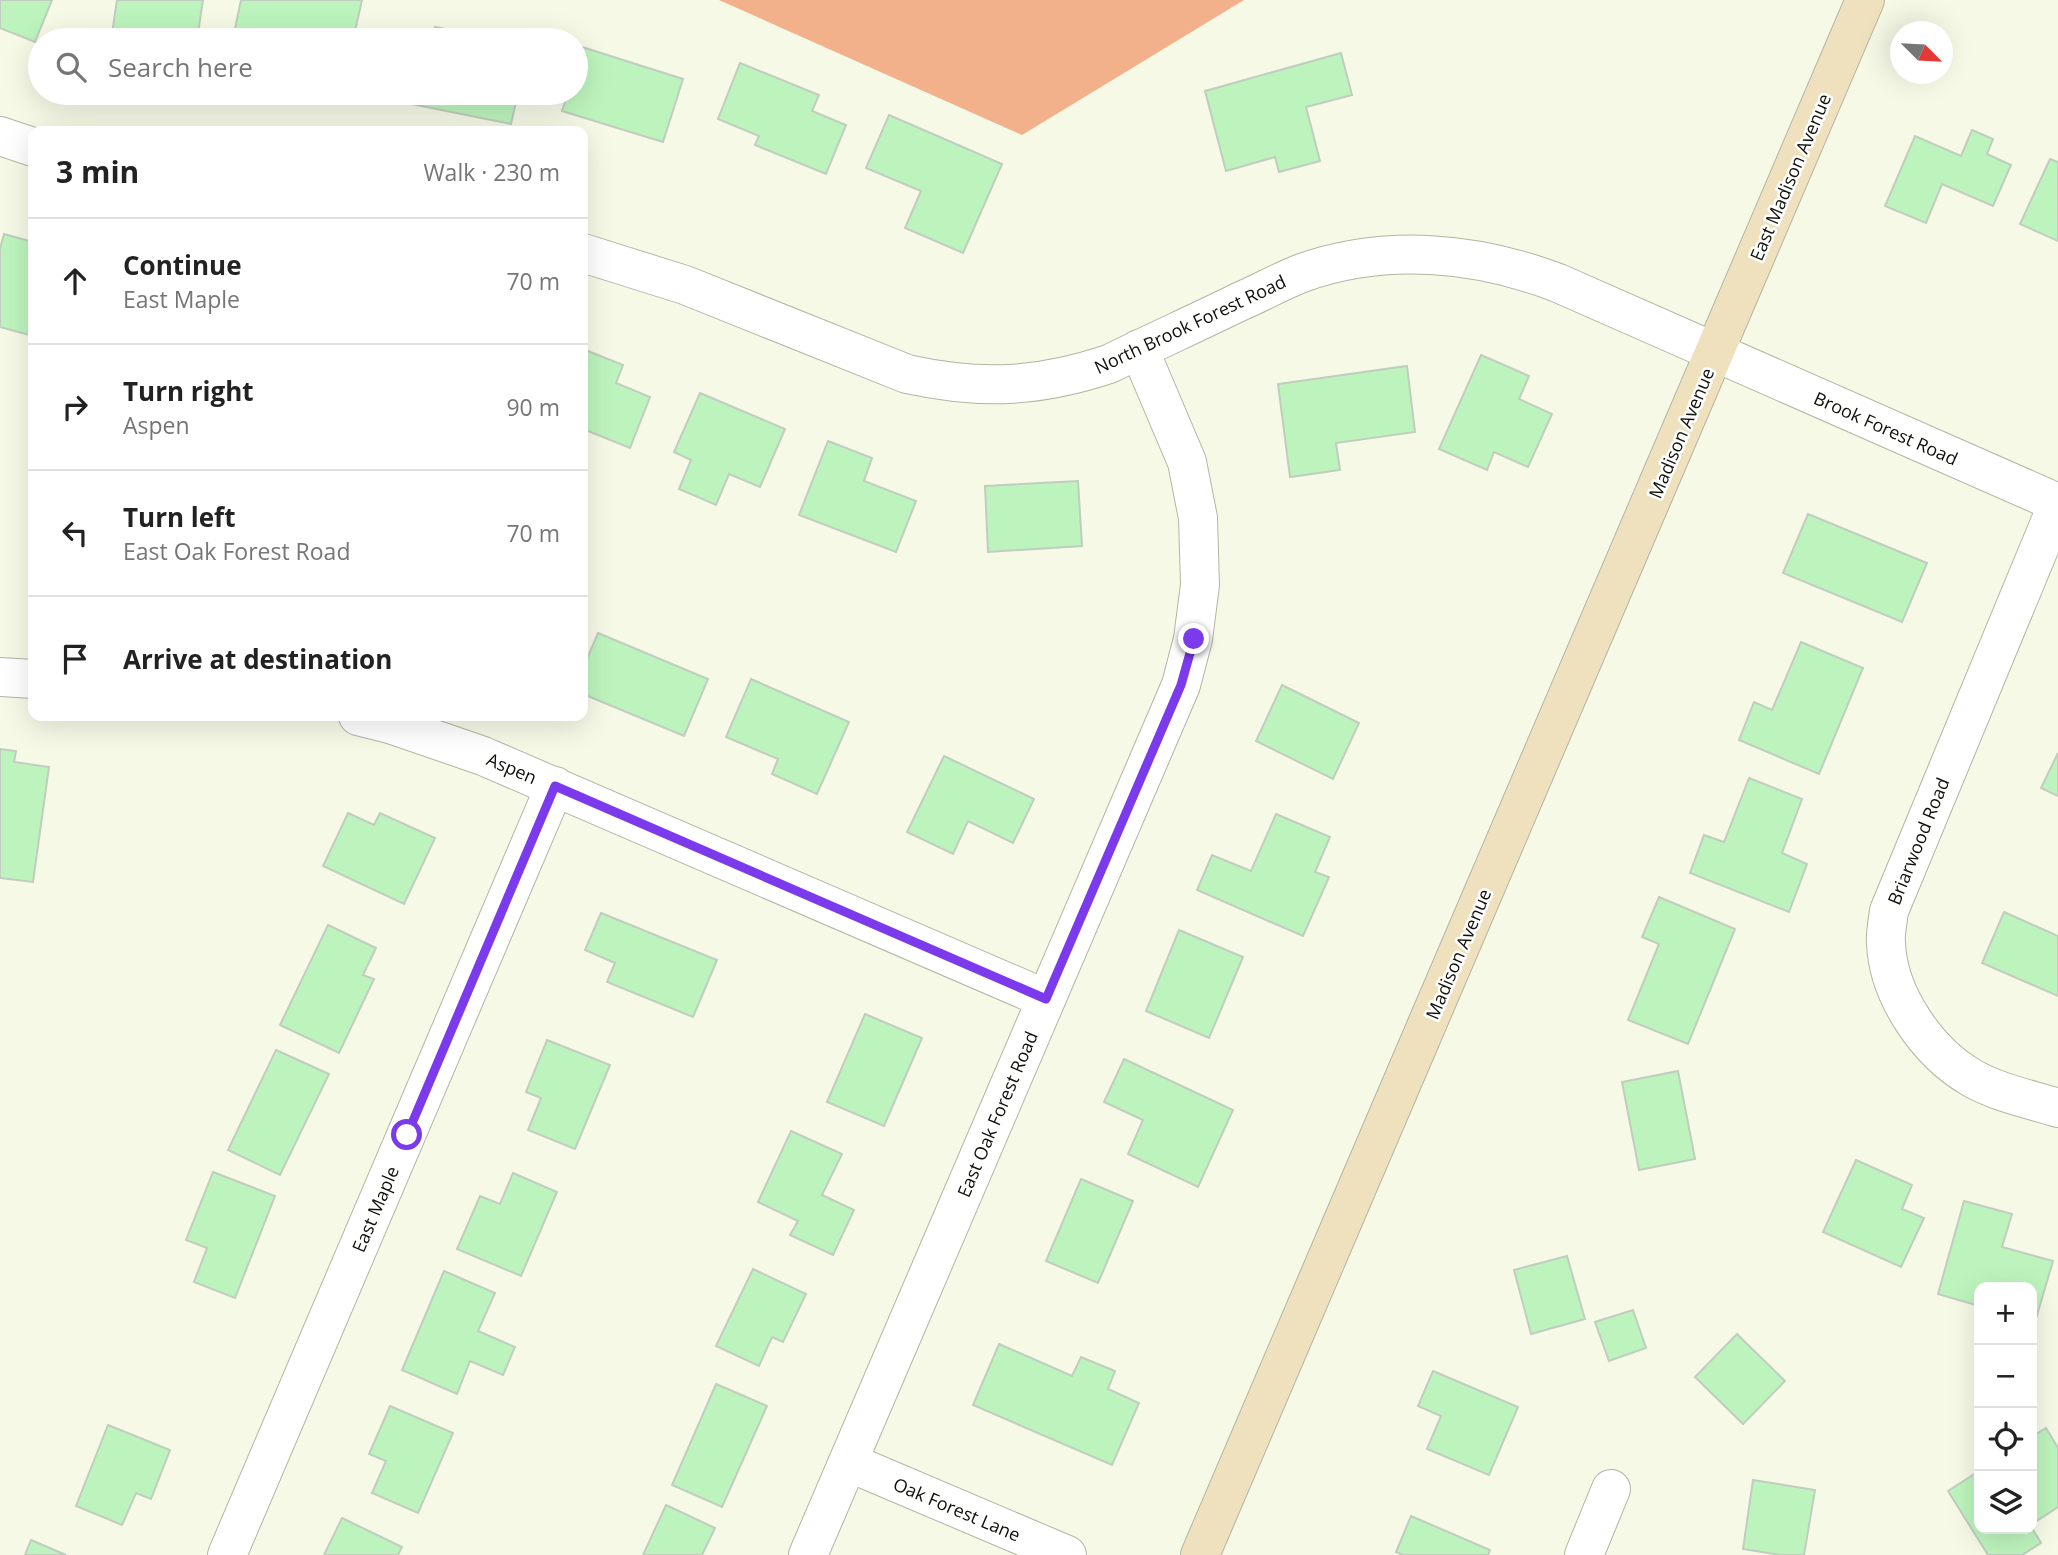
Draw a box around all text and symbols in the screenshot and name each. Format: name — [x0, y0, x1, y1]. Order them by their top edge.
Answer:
north arrow — [1890, 21, 1953, 84]
search box — [28, 28, 588, 105]
icon: search — [52, 48, 90, 86]
text: Search here — [108, 49, 253, 85]
street label: East Madison Avenue — [1744, 90, 1836, 264]
text: 3 min — [56, 151, 139, 192]
text: Walk · 230 m — [423, 156, 560, 188]
text: Continue — [123, 247, 242, 283]
icon: ahead — [56, 262, 94, 300]
text: 70 m — [506, 265, 560, 297]
street label: North Brook Forest Road — [1090, 269, 1290, 379]
text: East Maple — [123, 283, 240, 315]
street label: Madison Avenue — [1643, 364, 1719, 502]
text: Turn right — [123, 373, 254, 409]
street label: Brook Forest Road — [1810, 386, 1962, 470]
icon: right — [56, 388, 94, 426]
text: 90 m — [506, 391, 560, 423]
text: Aspen — [123, 409, 190, 441]
text: Turn left — [123, 499, 235, 535]
icon: left — [56, 514, 94, 552]
text: 70 m — [506, 517, 560, 549]
text: East Oak Forest Road — [123, 535, 350, 567]
route end — [1178, 623, 1209, 654]
icon: arrive — [56, 640, 94, 678]
text: Arrive at destination — [123, 641, 392, 677]
street label: Aspen — [483, 747, 541, 789]
street label: Briarwood Road — [1882, 774, 1954, 908]
street label: Madison Avenue — [1420, 885, 1496, 1023]
street label: East Oak Forest Road — [951, 1027, 1043, 1201]
route start — [391, 1119, 422, 1150]
street label: East Maple — [346, 1162, 404, 1256]
map controls — [1974, 1282, 2037, 1534]
button: + — [1974, 1282, 2037, 1345]
button: − — [1974, 1345, 2037, 1408]
button: locate — [1974, 1408, 2037, 1471]
street label: Oak Forest Lane — [890, 1471, 1024, 1547]
button: layers — [1974, 1471, 2037, 1534]

